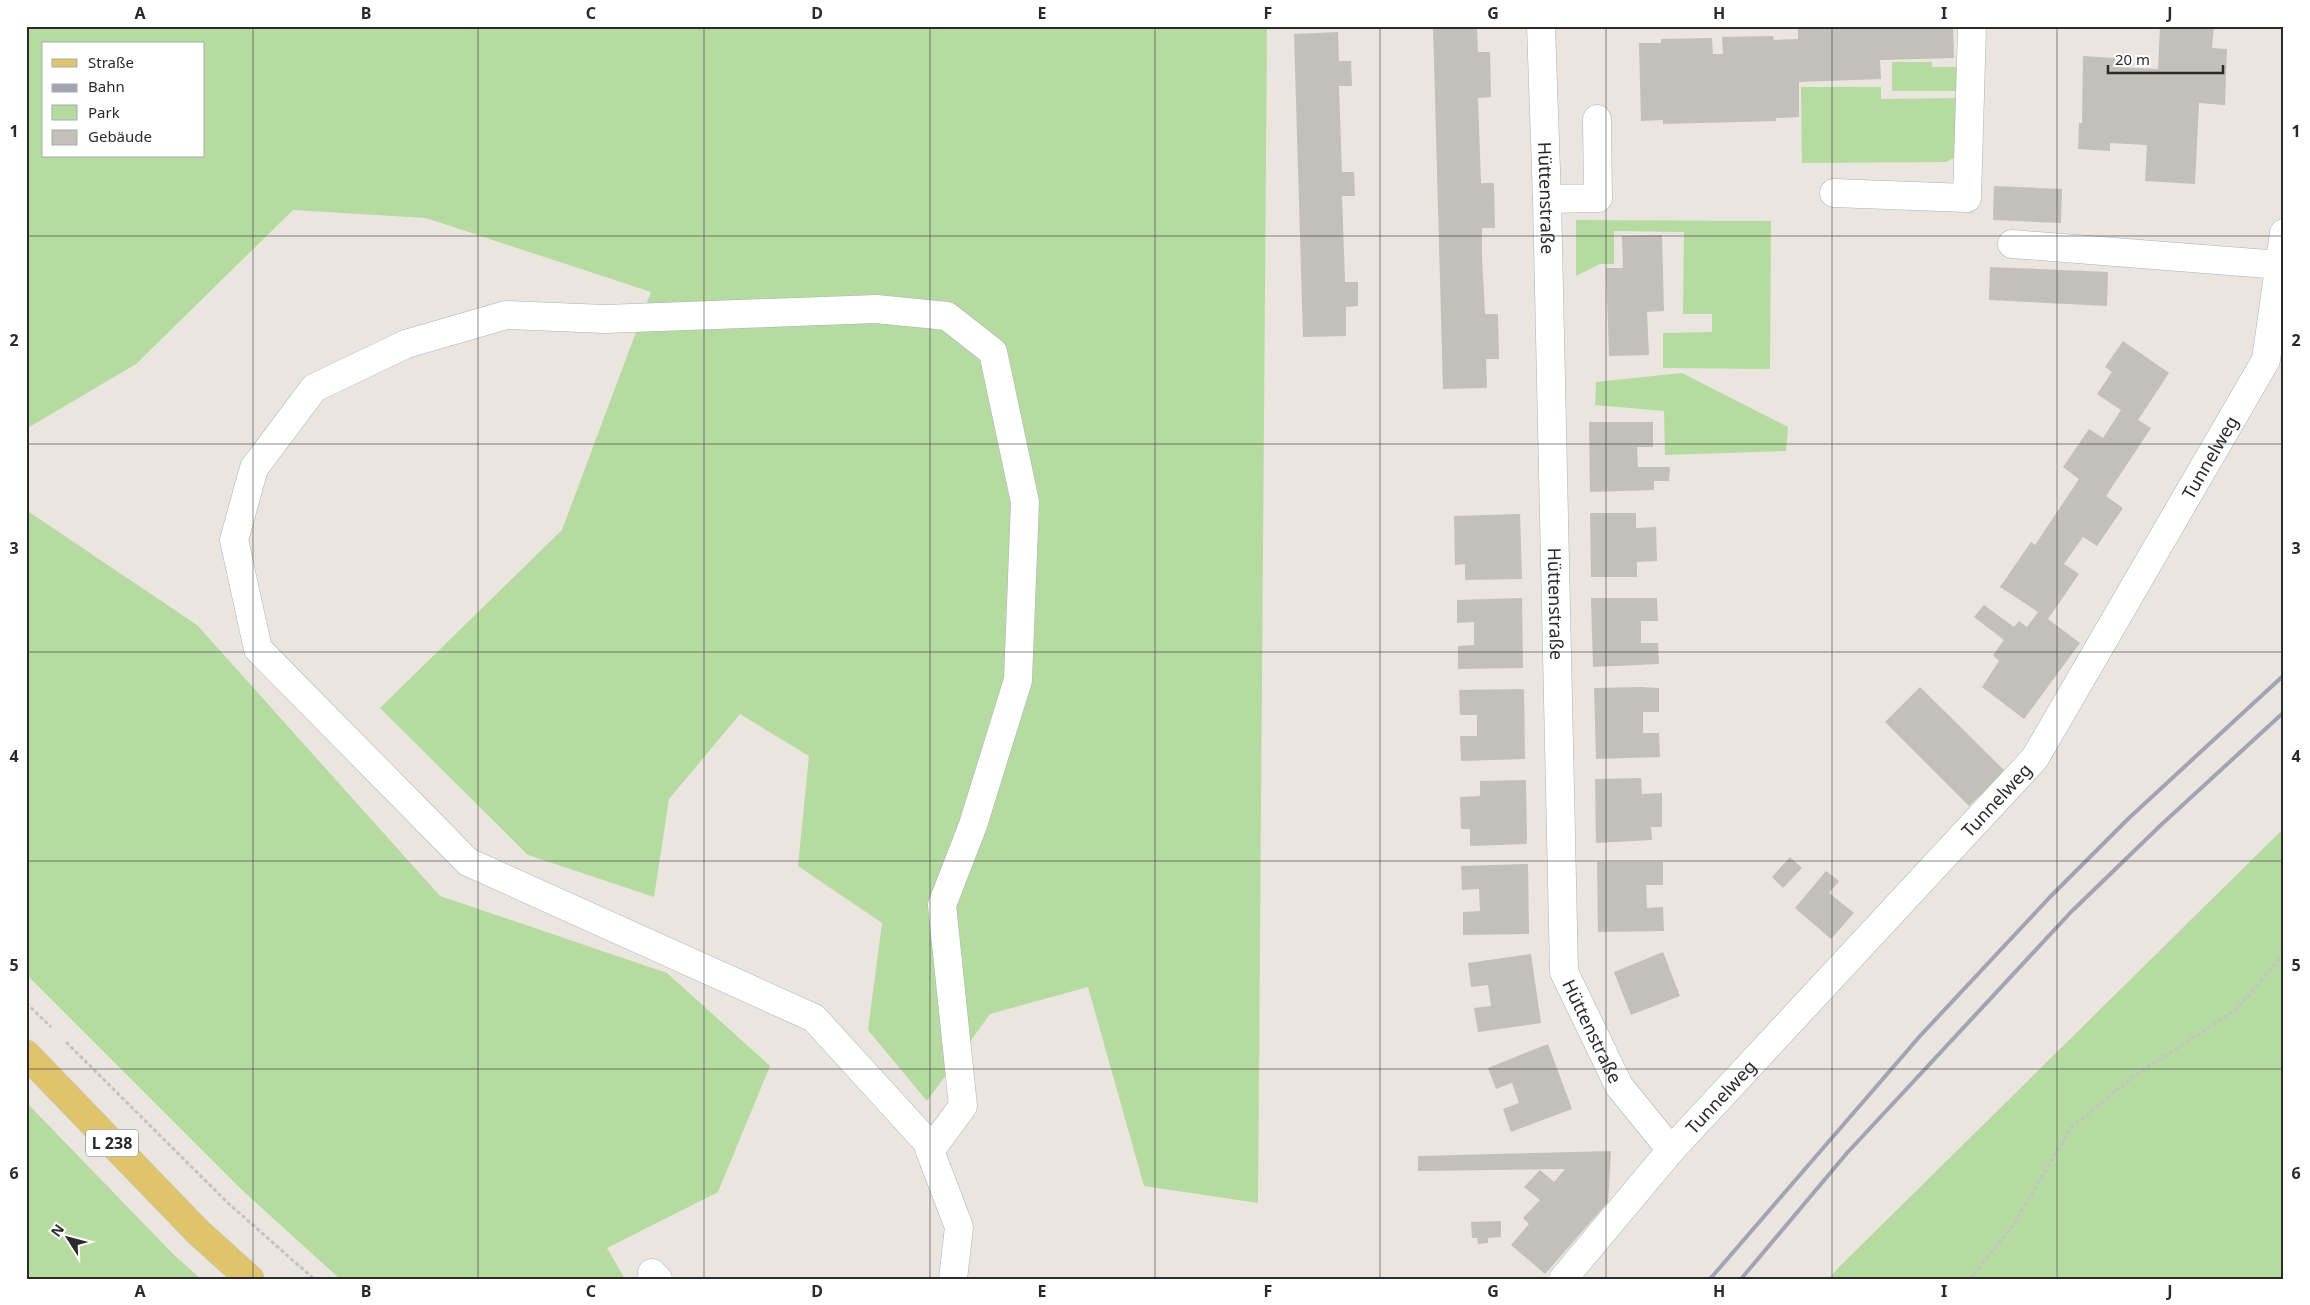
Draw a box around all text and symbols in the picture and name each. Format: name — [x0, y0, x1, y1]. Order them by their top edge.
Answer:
text: A — [134, 2, 146, 24]
text: B — [361, 2, 371, 24]
text: C — [586, 2, 596, 24]
text: D — [811, 2, 823, 24]
text: E — [1038, 2, 1047, 24]
text: F — [1264, 2, 1272, 24]
text: G — [1487, 2, 1499, 24]
text: H — [1713, 2, 1725, 24]
text: I — [1941, 2, 1947, 24]
text: J — [2165, 2, 2173, 24]
legend — [42, 42, 205, 158]
scale bar — [2108, 42, 2222, 74]
text: 20 m — [2115, 49, 2150, 69]
text: Straße — [88, 52, 134, 72]
text: Bahn — [88, 76, 125, 96]
text: Park — [88, 102, 120, 122]
text: 1 — [9, 120, 19, 142]
text: 1 — [2291, 120, 2301, 142]
text: Gebäude — [88, 126, 152, 146]
street label: Hüttenstraße — [1533, 141, 1560, 254]
text: 2 — [9, 329, 19, 351]
text: 2 — [2291, 329, 2301, 351]
street label: Tunnelweg — [2176, 411, 2243, 503]
text: 3 — [9, 537, 19, 559]
text: 3 — [2291, 537, 2301, 559]
street label: Hüttenstraße — [1543, 547, 1569, 660]
text: 4 — [9, 745, 19, 767]
text: 4 — [2291, 745, 2301, 767]
street label: Tunnelweg — [1956, 758, 2036, 842]
text: 5 — [9, 954, 19, 976]
text: 5 — [2291, 954, 2301, 976]
street label: Hüttenstraße — [1557, 975, 1628, 1087]
street label: Tunnelweg — [1680, 1055, 1761, 1139]
road number: L 238 — [86, 1130, 138, 1156]
text: 6 — [9, 1162, 19, 1184]
text: 6 — [2291, 1162, 2301, 1184]
north arrow — [42, 1212, 92, 1262]
text: N — [46, 1220, 68, 1240]
text: A — [134, 1280, 146, 1302]
text: B — [361, 1280, 371, 1302]
text: C — [586, 1280, 596, 1302]
text: D — [811, 1280, 823, 1302]
text: E — [1038, 1280, 1047, 1302]
text: F — [1264, 1280, 1272, 1302]
text: G — [1487, 1280, 1499, 1302]
text: H — [1713, 1280, 1725, 1302]
text: I — [1941, 1280, 1947, 1302]
text: J — [2165, 1280, 2173, 1302]

